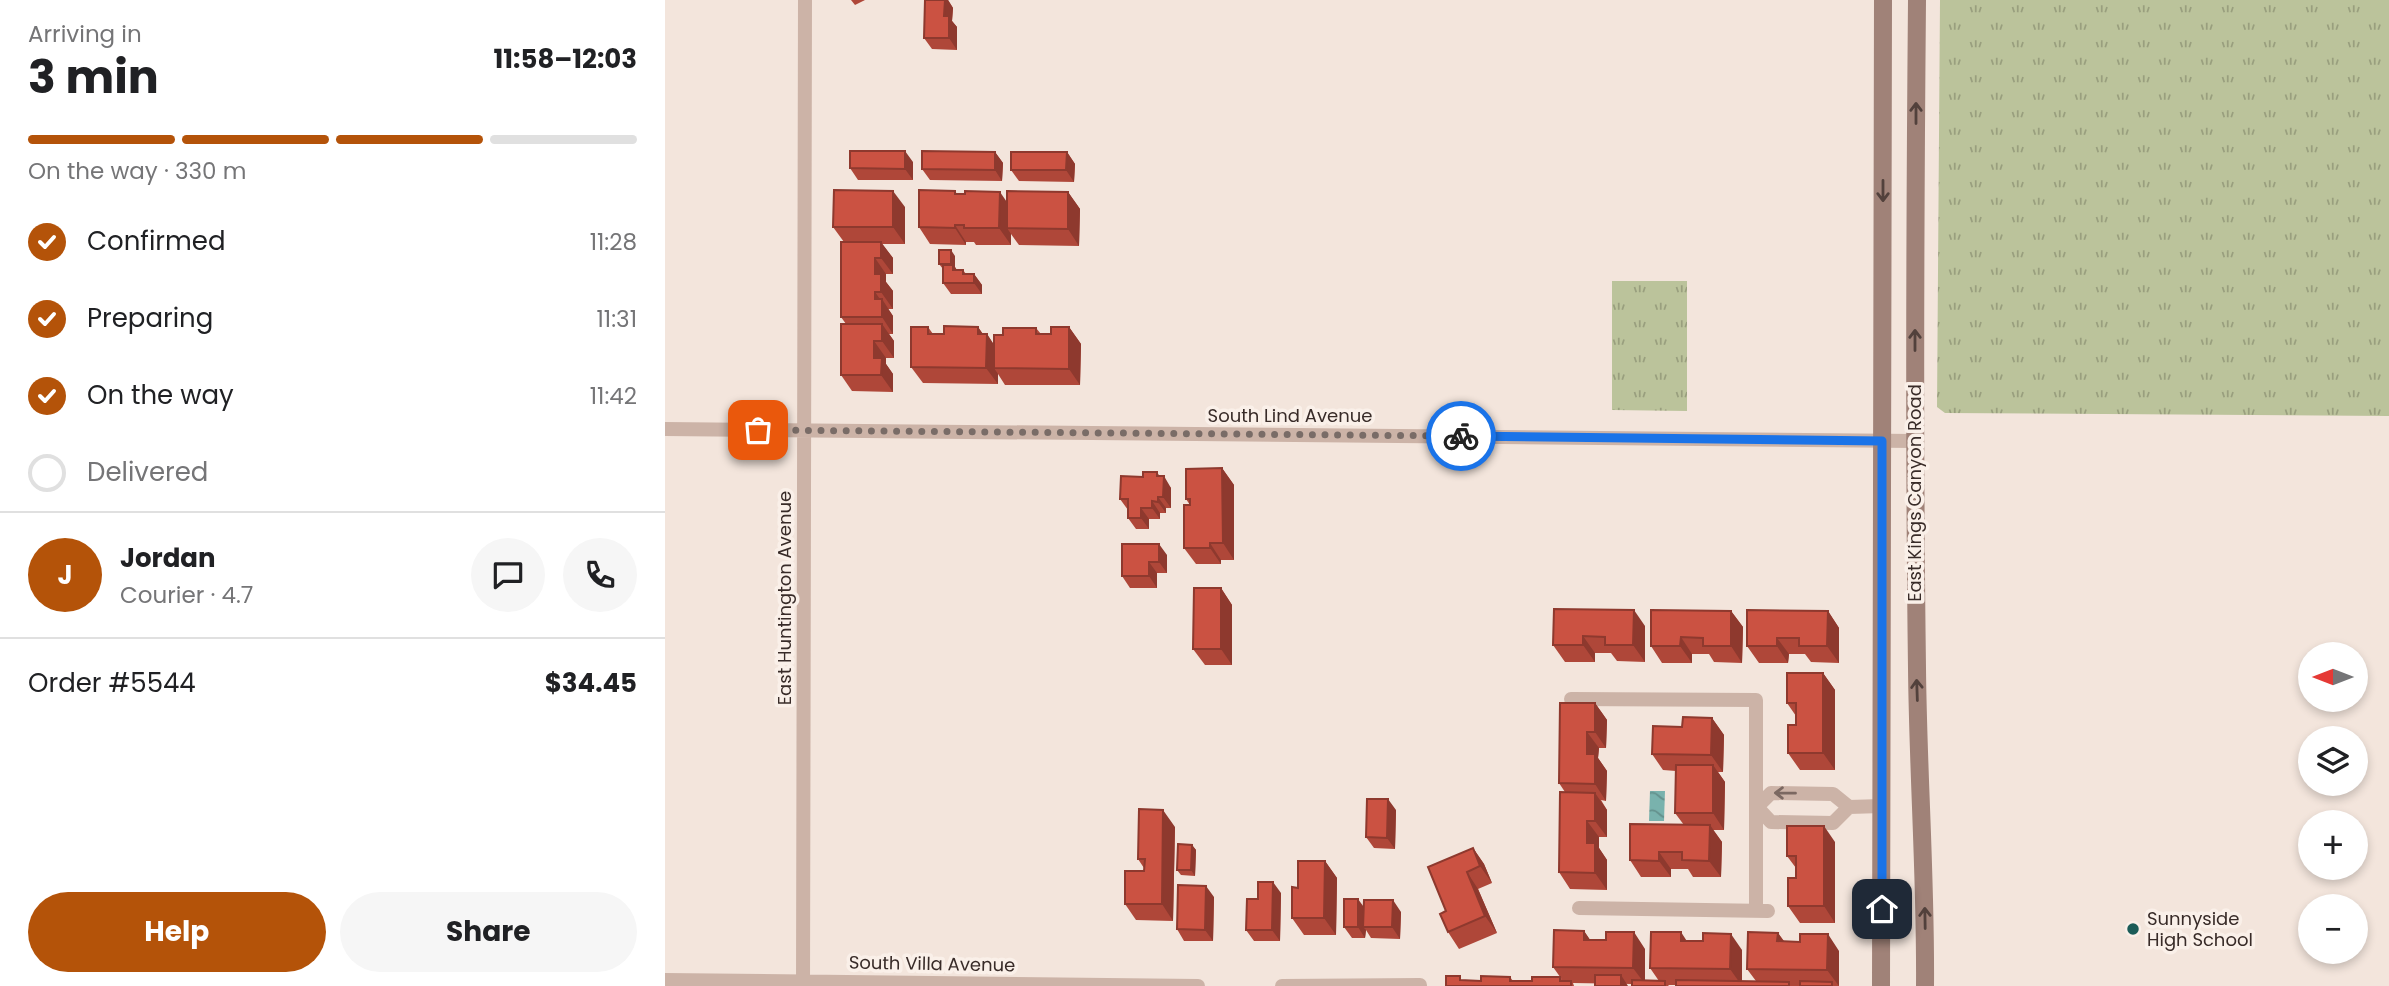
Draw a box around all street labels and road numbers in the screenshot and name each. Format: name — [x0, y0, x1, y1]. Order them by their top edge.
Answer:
street label: East Kings Canyon Road — [1902, 384, 1927, 602]
street label: South Lind Avenue — [1208, 403, 1372, 428]
street label: East Huntington Avenue — [772, 491, 797, 705]
street label: South Villa Avenue — [849, 950, 1015, 977]

